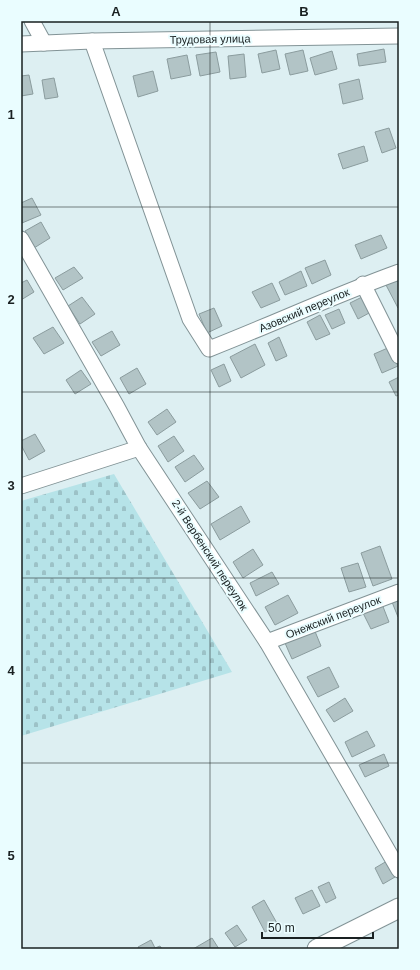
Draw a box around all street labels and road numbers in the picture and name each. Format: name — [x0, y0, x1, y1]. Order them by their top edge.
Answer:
street label: Трудовая улица — [169, 32, 251, 46]
street label: Азовский переулок — [257, 286, 351, 334]
street label: 2-й Вербенский переулок — [170, 497, 250, 613]
street label: Онежский переулок — [284, 593, 382, 641]

